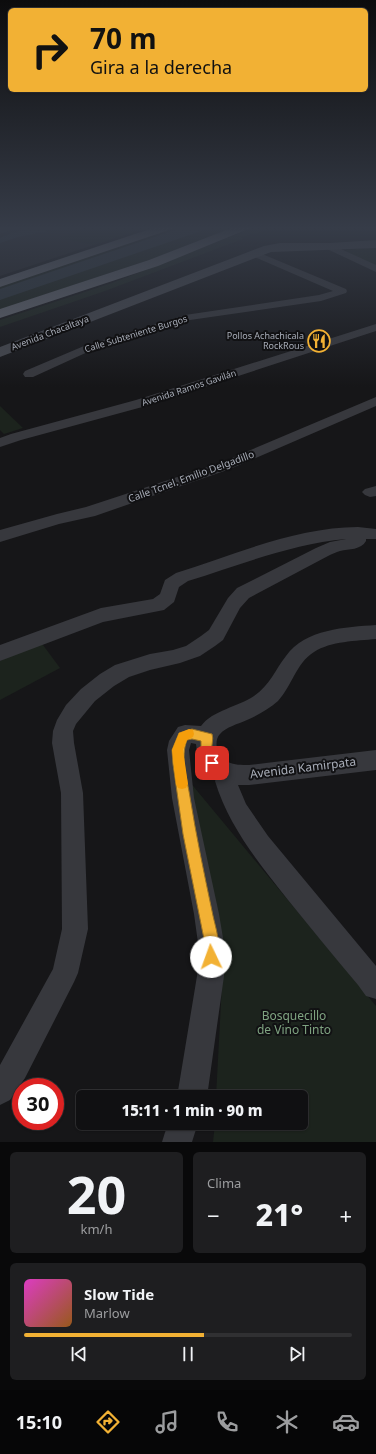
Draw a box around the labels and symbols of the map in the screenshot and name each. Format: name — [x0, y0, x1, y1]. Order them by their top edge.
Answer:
street label: Avenida Chacaltaya — [9, 312, 90, 353]
street label: Calle Subteniente Burgos — [83, 312, 189, 355]
restaurant icon: Pollos Achachicala RockRous — [306, 328, 332, 354]
place label: Pollos Achachicala RockRous — [227, 329, 304, 352]
street label: Avenida Ramos Gavilán — [140, 366, 238, 409]
street label: Calle Tcnel. Emilio Delgadillo — [126, 447, 256, 505]
pin — [195, 746, 229, 780]
street label: Avenida Kamirpata — [249, 753, 357, 782]
position arrow — [190, 936, 232, 978]
park label: Bosquecillo de Vino Tinto — [257, 1007, 331, 1038]
speed limit sign: 30 — [12, 1078, 64, 1130]

